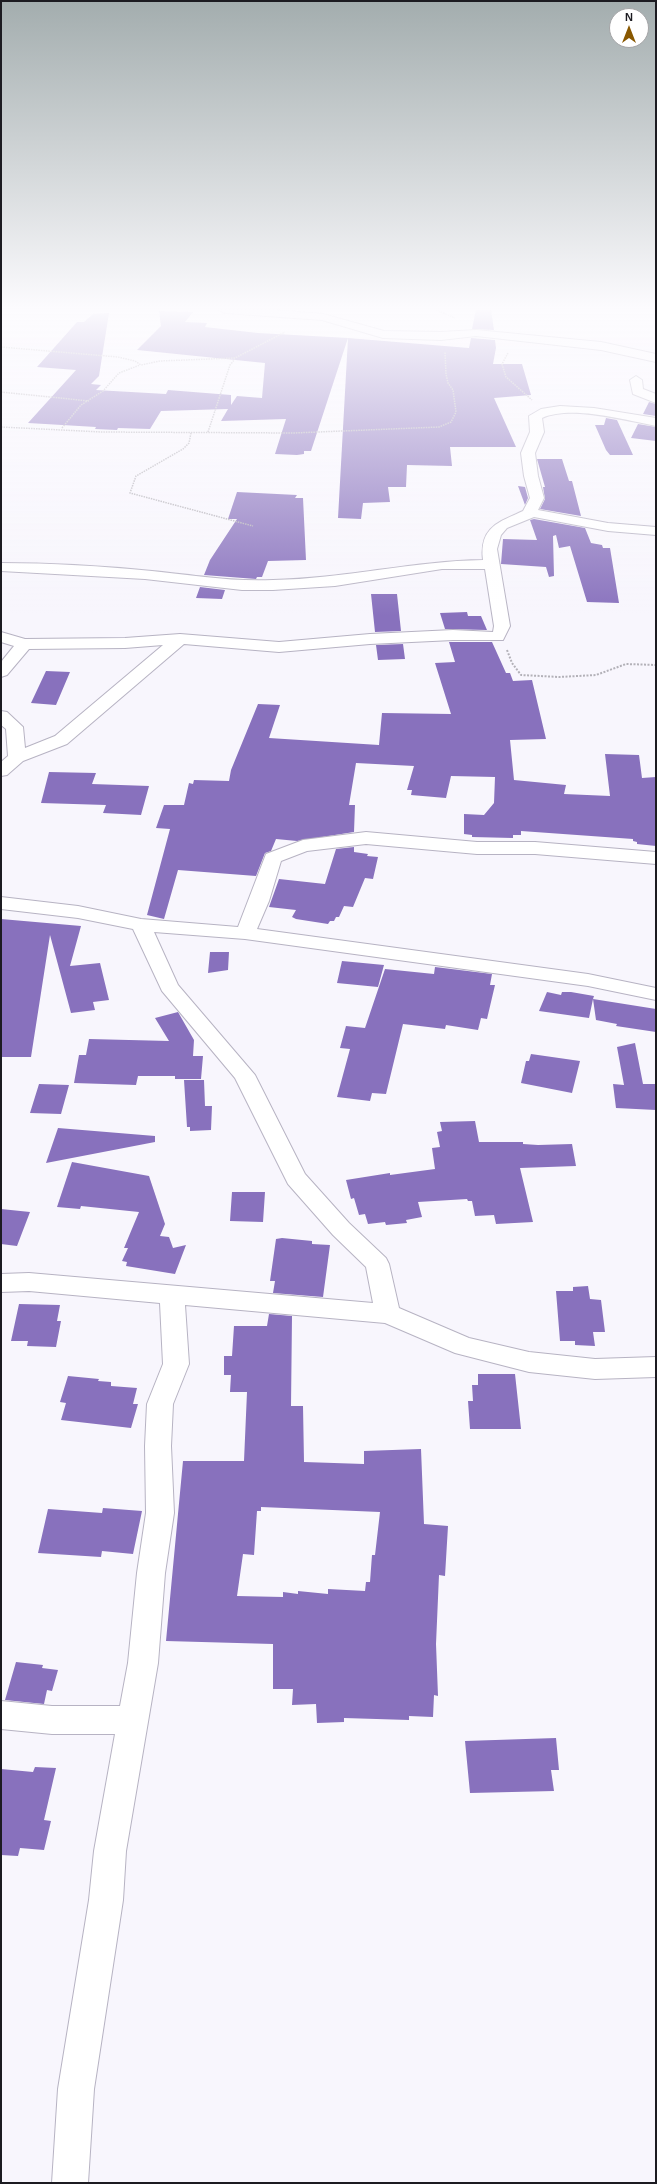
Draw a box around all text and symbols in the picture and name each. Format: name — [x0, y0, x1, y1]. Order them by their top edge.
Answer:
north arrow — [609, 8, 649, 48]
text: N — [625, 11, 633, 23]

